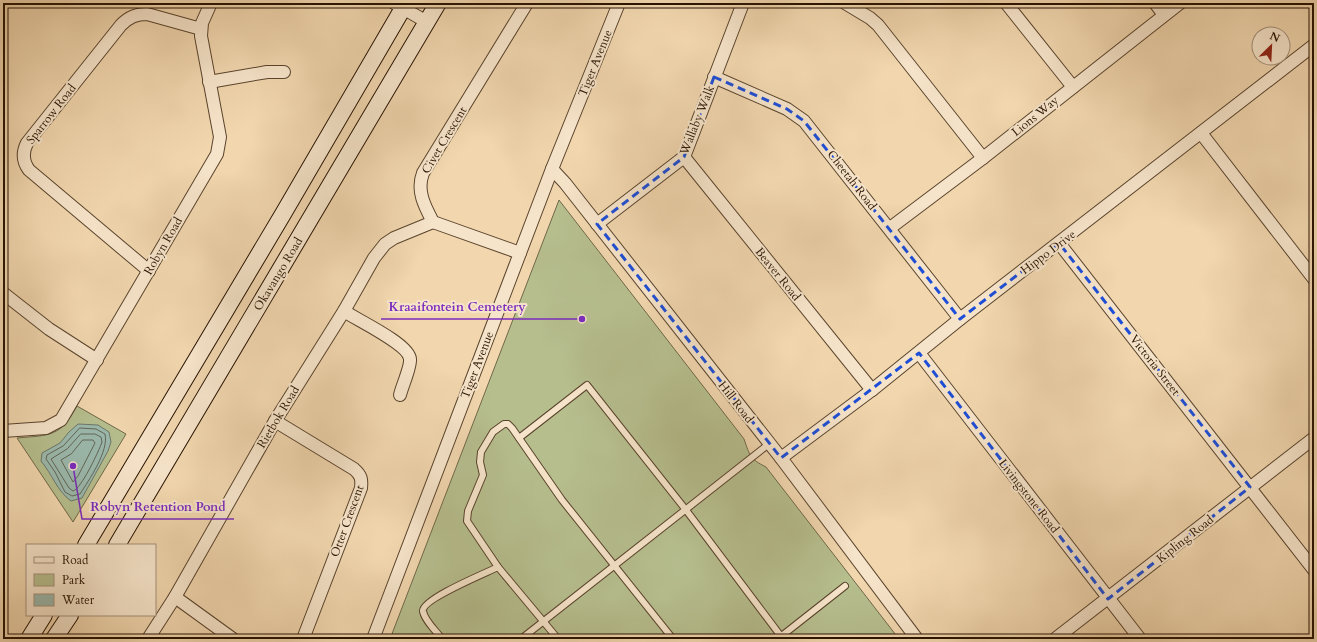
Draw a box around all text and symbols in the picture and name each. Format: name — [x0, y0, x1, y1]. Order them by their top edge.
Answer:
north arrow — [1251, 26, 1291, 66]
street label: Tiger Avenue — [574, 27, 616, 99]
text: N — [1267, 29, 1283, 46]
street label: Sparrow Road — [23, 80, 80, 147]
street label: Wallaby Walk — [675, 82, 718, 158]
street label: Lions Way — [1008, 92, 1062, 140]
street label: Civet Crescent — [418, 103, 470, 177]
street label: Cheetah Road — [824, 147, 881, 214]
street label: Robyn Road — [140, 214, 186, 278]
street label: Hippo Drive — [1017, 226, 1079, 278]
street label: Okavango Road — [250, 234, 307, 314]
street label: Beaver Road — [752, 244, 805, 304]
callout: Kraaifontein Cemetery — [381, 294, 534, 319]
text: Kraaifontein Cemetery — [388, 298, 526, 316]
street label: Tiger Avenue — [457, 329, 497, 401]
street label: Victoria Street — [1126, 331, 1184, 399]
street label: Hill Road — [715, 378, 758, 427]
street label: Rietbok Road — [253, 382, 303, 451]
street label: Livingstone Road — [995, 456, 1063, 537]
street label: Otter Crescent — [327, 483, 368, 559]
callout: Robyn Retention Pond — [82, 494, 234, 519]
text: Robyn Retention Pond — [90, 498, 226, 516]
street label: Kipling Road — [1153, 511, 1217, 566]
legend — [26, 544, 156, 616]
text: Road — [62, 552, 89, 568]
text: Park — [62, 572, 86, 588]
text: Water — [61, 592, 95, 608]

